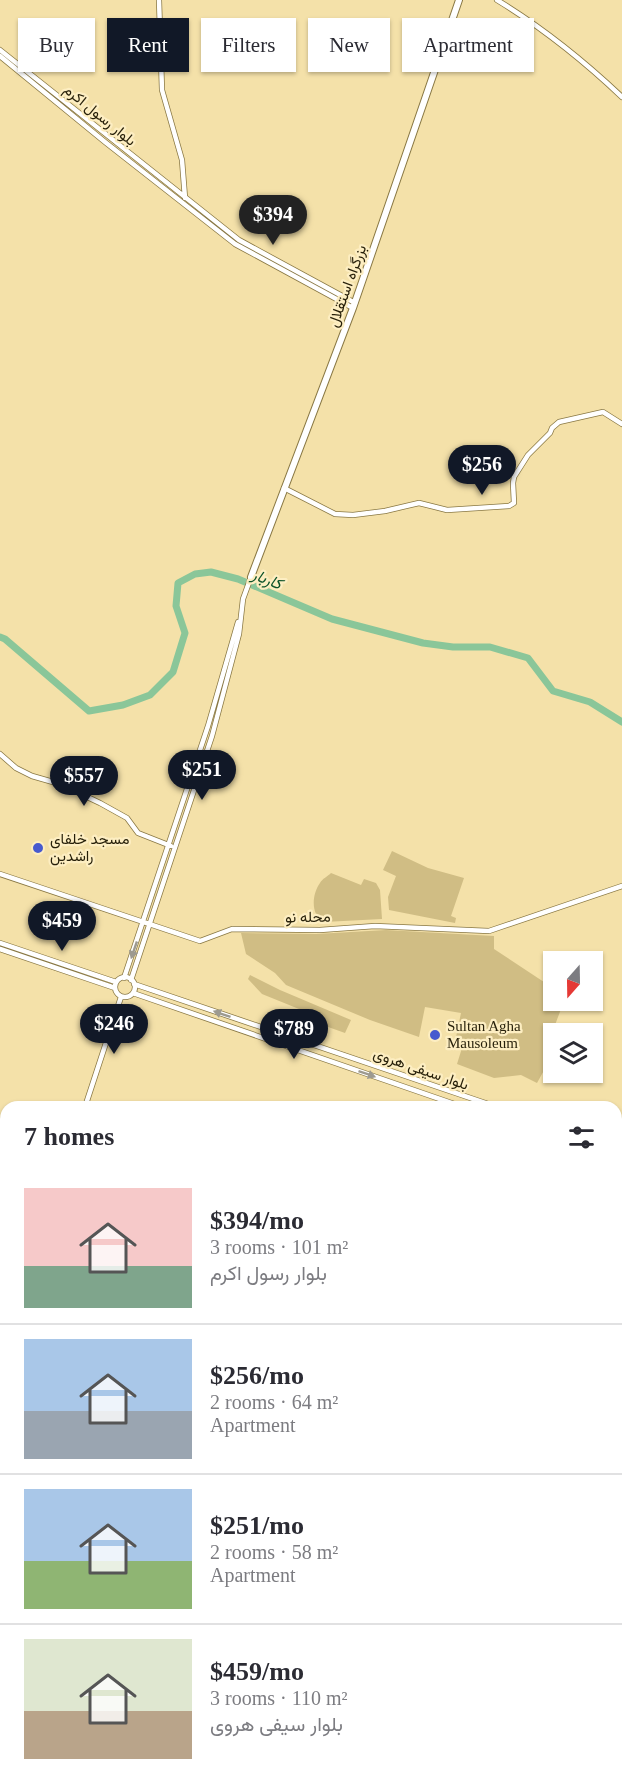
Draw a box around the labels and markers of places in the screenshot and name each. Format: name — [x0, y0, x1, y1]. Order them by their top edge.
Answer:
pin: $394 — [237, 195, 309, 246]
pin: $256 — [446, 445, 518, 496]
pin: $251 — [166, 750, 238, 801]
pin: $557 — [48, 756, 120, 807]
place label: مسجد خلفای راشدین — [50, 831, 129, 866]
marker: مسجد خلفای راشدین — [31, 841, 45, 855]
pin: $459 — [26, 901, 98, 952]
pin: $246 — [78, 1004, 150, 1055]
pin: $789 — [258, 1009, 330, 1060]
place label: Sultan Agha Mausoleum — [447, 1018, 521, 1051]
marker: Sultan Agha Mausoleum — [428, 1028, 442, 1042]

